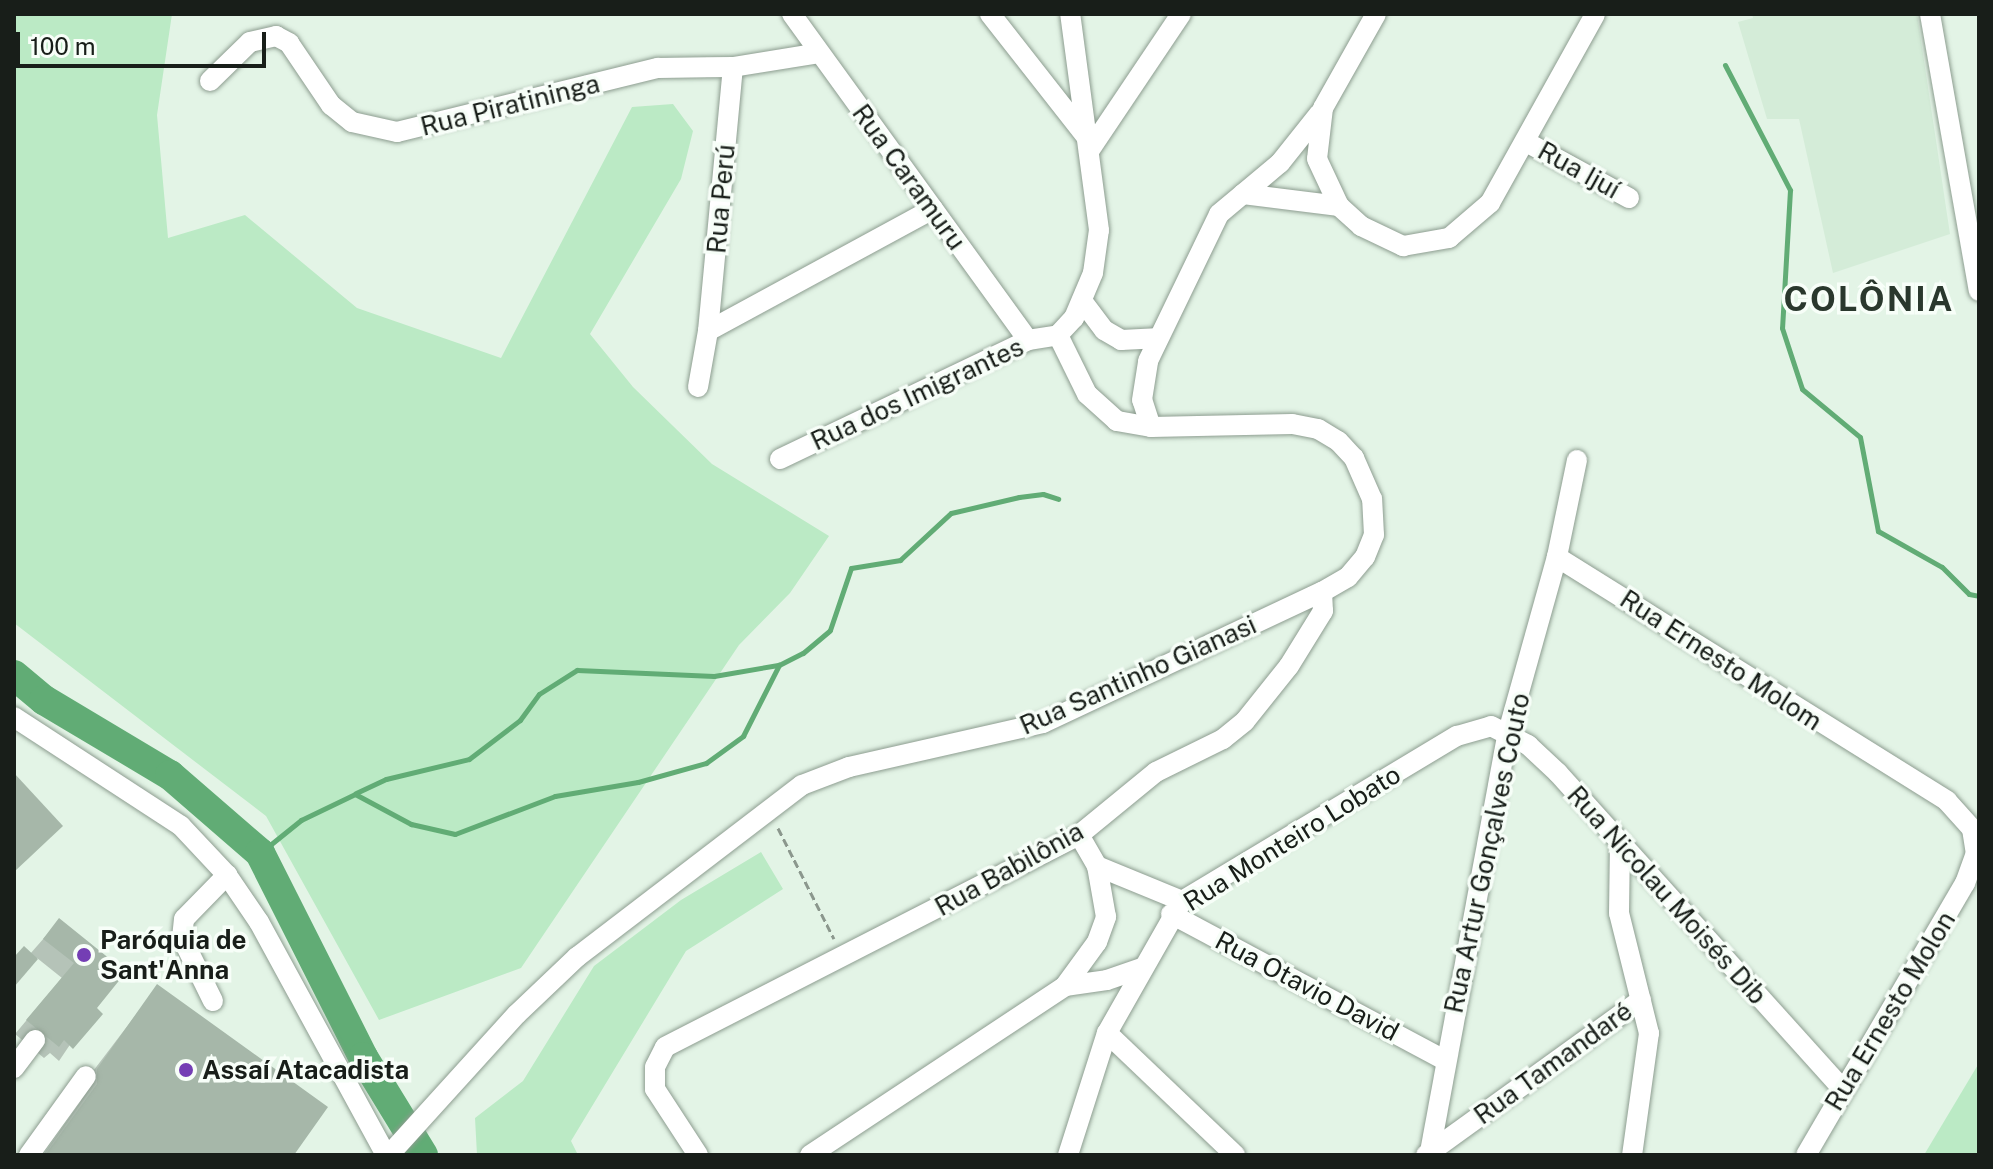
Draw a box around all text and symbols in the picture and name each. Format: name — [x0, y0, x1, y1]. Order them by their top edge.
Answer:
scale bar — [20, 16, 270, 66]
text: 100 m — [30, 32, 96, 60]
street label: Rua Piratininga — [417, 68, 603, 142]
street label: Rua Caramuru — [846, 98, 972, 256]
street label: Rua Ijuí — [1533, 135, 1625, 205]
street label: Rua Perú — [701, 143, 741, 255]
district label: COLÔNIA — [1784, 280, 1954, 320]
street label: Rua dos Imigrantes — [806, 331, 1028, 457]
street label: Rua Ernesto Molom — [1614, 583, 1828, 737]
street label: Rua Santinho Gianasi — [1015, 609, 1261, 741]
street label: Rua Artur Gonçalves Couto — [1438, 690, 1536, 1016]
street label: Rua Monteiro Lobato — [1178, 759, 1406, 917]
street label: Rua Nicolau Moisés Dib — [1561, 779, 1773, 1011]
street label: Rua Babilônia — [929, 815, 1089, 923]
street label: Rua Ernesto Molon — [1818, 906, 1962, 1116]
place label: Paróquia de Sant'Anna — [100, 924, 247, 986]
street label: Rua Otavio David — [1210, 924, 1404, 1048]
marker: Paróquia de Sant'Anna — [75, 946, 93, 964]
street label: Rua Tamandaré — [1468, 995, 1638, 1131]
place label: Assaí Atacadista — [202, 1054, 409, 1086]
marker: Assaí Atacadista — [177, 1061, 195, 1079]

